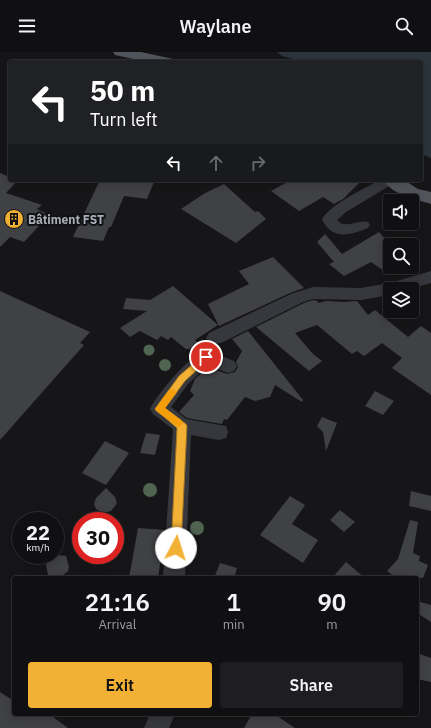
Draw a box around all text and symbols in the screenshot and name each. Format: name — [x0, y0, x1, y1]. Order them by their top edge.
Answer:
icon: menu — [16, 15, 38, 37]
text: Waylane — [180, 15, 251, 38]
icon: search — [393, 15, 415, 37]
text: 50 m — [90, 72, 155, 109]
icon: left — [24, 76, 76, 128]
text: Turn left — [90, 108, 158, 131]
icon: left — [163, 152, 185, 174]
icon: ahead — [205, 152, 227, 174]
icon: right — [247, 152, 269, 174]
map controls — [383, 194, 419, 318]
button: sound — [383, 194, 419, 230]
building icon: Bâtiment FST — [3, 208, 25, 230]
place label: Bâtiment FST — [28, 212, 104, 227]
button: search — [383, 238, 419, 274]
button: layers — [383, 282, 419, 318]
pin — [189, 340, 223, 374]
icon: arrive — [195, 346, 217, 368]
speed limit sign: 30 — [72, 512, 124, 564]
text: 22 — [26, 519, 50, 546]
position arrow — [155, 527, 197, 569]
text: km/h — [26, 541, 50, 554]
text: 21:16 — [85, 586, 150, 618]
text: 1 — [227, 586, 241, 618]
text: 90 — [317, 586, 346, 618]
text: Arrival — [98, 616, 136, 633]
text: min — [223, 616, 245, 633]
text: m — [326, 616, 338, 633]
button: Exit — [28, 662, 212, 708]
button: Share — [220, 662, 403, 708]

